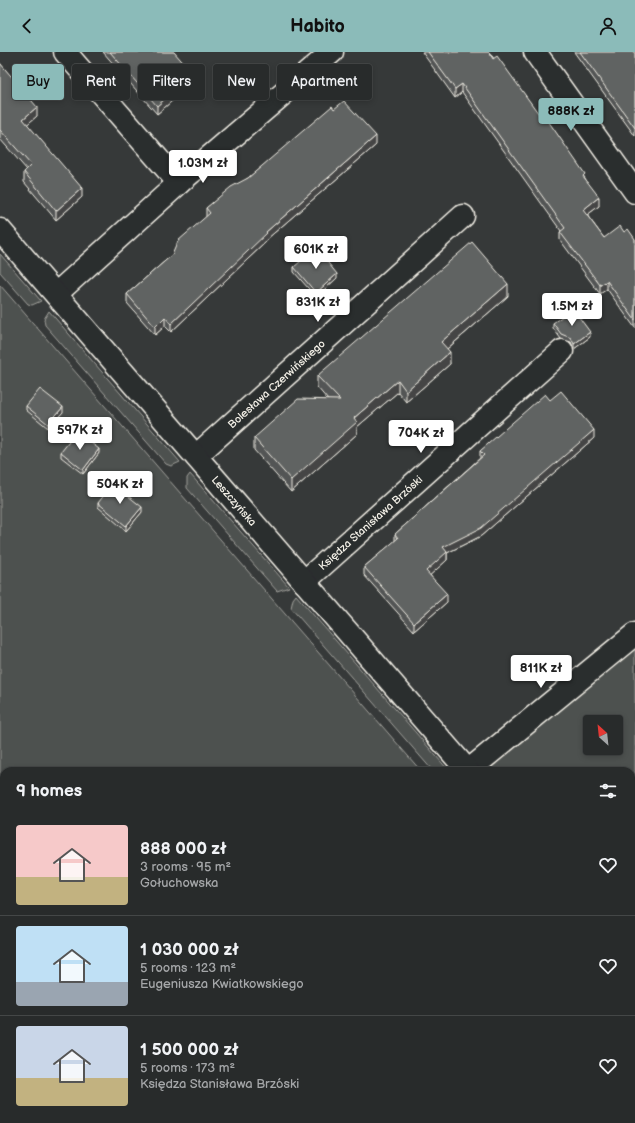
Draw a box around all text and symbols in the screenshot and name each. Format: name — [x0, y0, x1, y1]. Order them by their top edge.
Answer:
icon: back — [16, 15, 38, 37]
icon: person — [597, 15, 619, 37]
text: Habito — [290, 16, 345, 37]
chip: Buy — [12, 64, 64, 100]
chip: Rent — [72, 64, 130, 100]
chip: Filters — [138, 64, 205, 100]
chip: New — [213, 64, 269, 100]
chip: Apartment — [277, 64, 372, 100]
pin: 888K zł — [534, 98, 608, 132]
text: 888K zł — [547, 103, 595, 119]
pin: 1.03M zł — [162, 150, 244, 184]
text: 1.03M zł — [178, 155, 228, 171]
pin: 601K zł — [279, 236, 353, 270]
text: 601K zł — [293, 241, 339, 257]
pin: 831K zł — [281, 289, 355, 323]
pin: 1.5M zł — [535, 293, 609, 327]
text: 831K zł — [296, 294, 340, 310]
text: 1.5M zł — [551, 298, 593, 314]
street label: Bolesława Czerwińskiego — [225, 337, 328, 431]
pin: 597K zł — [43, 417, 117, 451]
pin: 704K zł — [384, 420, 458, 454]
text: 597K zł — [57, 422, 103, 438]
text: 704K zł — [398, 425, 444, 441]
pin: 504K zł — [83, 471, 157, 505]
street label: Leszczyńska — [209, 473, 259, 528]
street label: Księdza Stanisława Brzóski — [316, 473, 425, 573]
text: 504K zł — [97, 476, 144, 492]
pin: 811K zł — [504, 655, 578, 689]
text: 811K zł — [520, 660, 562, 676]
north arrow — [583, 715, 623, 755]
map controls — [583, 715, 623, 755]
icon: filters — [597, 780, 619, 802]
text: 9 homes — [16, 781, 82, 801]
text: 888 000 zł — [140, 839, 227, 859]
icon: home — [48, 841, 96, 889]
icon: heart — [597, 854, 619, 876]
text: 3 rooms · 95 m² — [140, 859, 231, 875]
text: Gołuchowska — [140, 875, 218, 891]
text: 1 030 000 zł — [140, 940, 239, 960]
icon: home — [48, 942, 96, 990]
icon: heart — [597, 955, 619, 977]
text: 5 rooms · 123 m² — [140, 960, 236, 976]
text: Eugeniusza Kwiatkowskiego — [140, 976, 304, 992]
text: 1 500 000 zł — [140, 1040, 239, 1060]
icon: home — [48, 1042, 96, 1090]
icon: heart — [597, 1055, 619, 1077]
text: 5 rooms · 173 m² — [140, 1060, 235, 1076]
text: Księdza Stanisława Brzóski — [140, 1076, 299, 1092]

